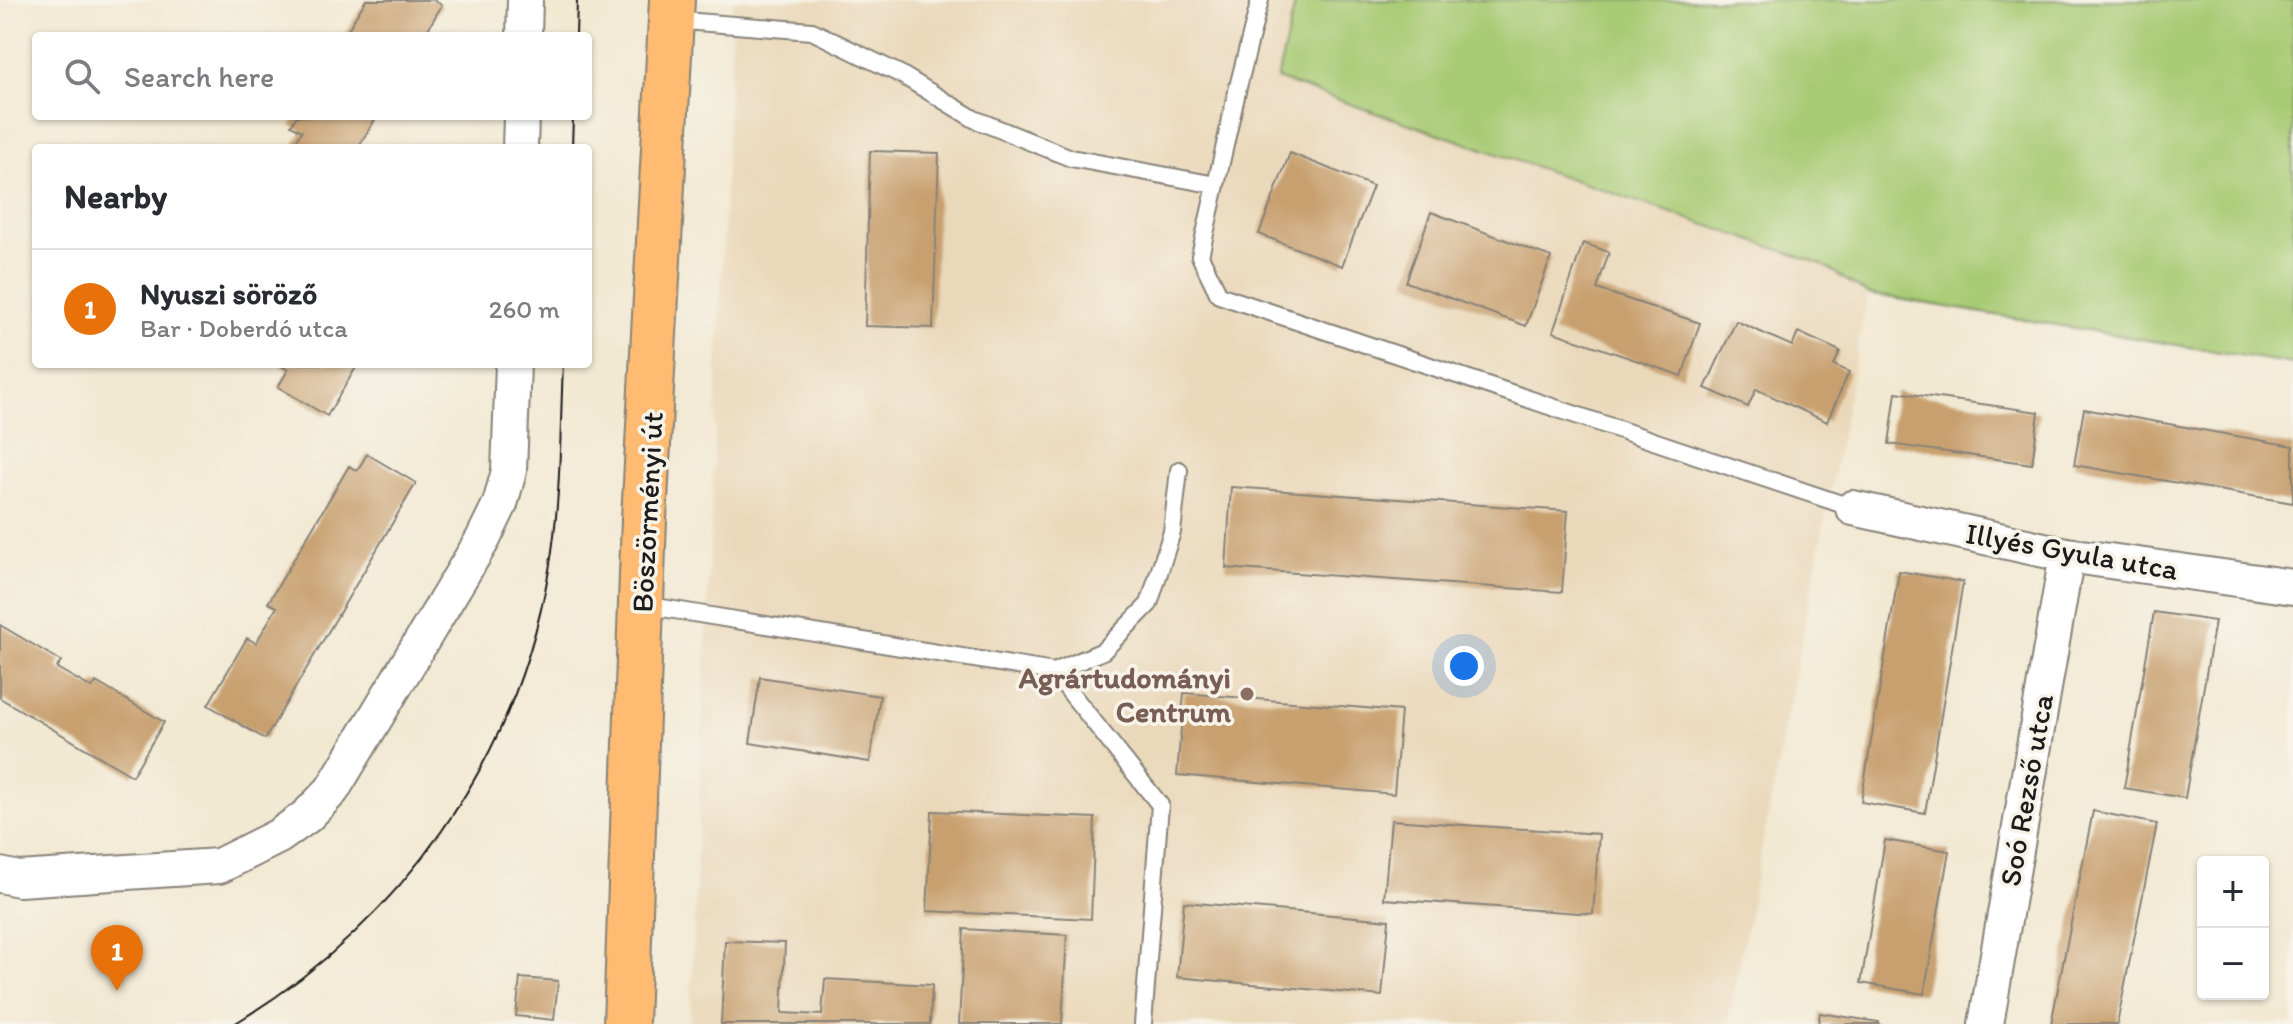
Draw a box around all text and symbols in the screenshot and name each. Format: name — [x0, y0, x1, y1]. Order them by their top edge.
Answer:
search box — [32, 32, 592, 120]
icon: search — [60, 54, 104, 98]
text: Search here — [124, 58, 274, 95]
text: Nearby — [64, 176, 167, 217]
text: Nyuszi söröző — [140, 275, 317, 312]
text: 1 — [84, 293, 96, 325]
text: 260 m — [489, 293, 560, 325]
text: Bar · Doberdó utca — [140, 312, 348, 344]
street label: Böszörményi út — [623, 411, 671, 613]
street label: Illyés Gyula utca — [1963, 514, 2182, 588]
your location — [1444, 646, 1484, 686]
place label: Agrártudományi Centrum — [1018, 659, 1232, 730]
marker: Agrártudományi Centrum — [1238, 685, 1256, 703]
street label: Soó Rezső utca — [1991, 691, 2061, 889]
map controls — [2197, 856, 2269, 1000]
button: + — [2197, 856, 2269, 928]
pin: 1 — [91, 925, 143, 991]
button: − — [2197, 928, 2269, 1000]

